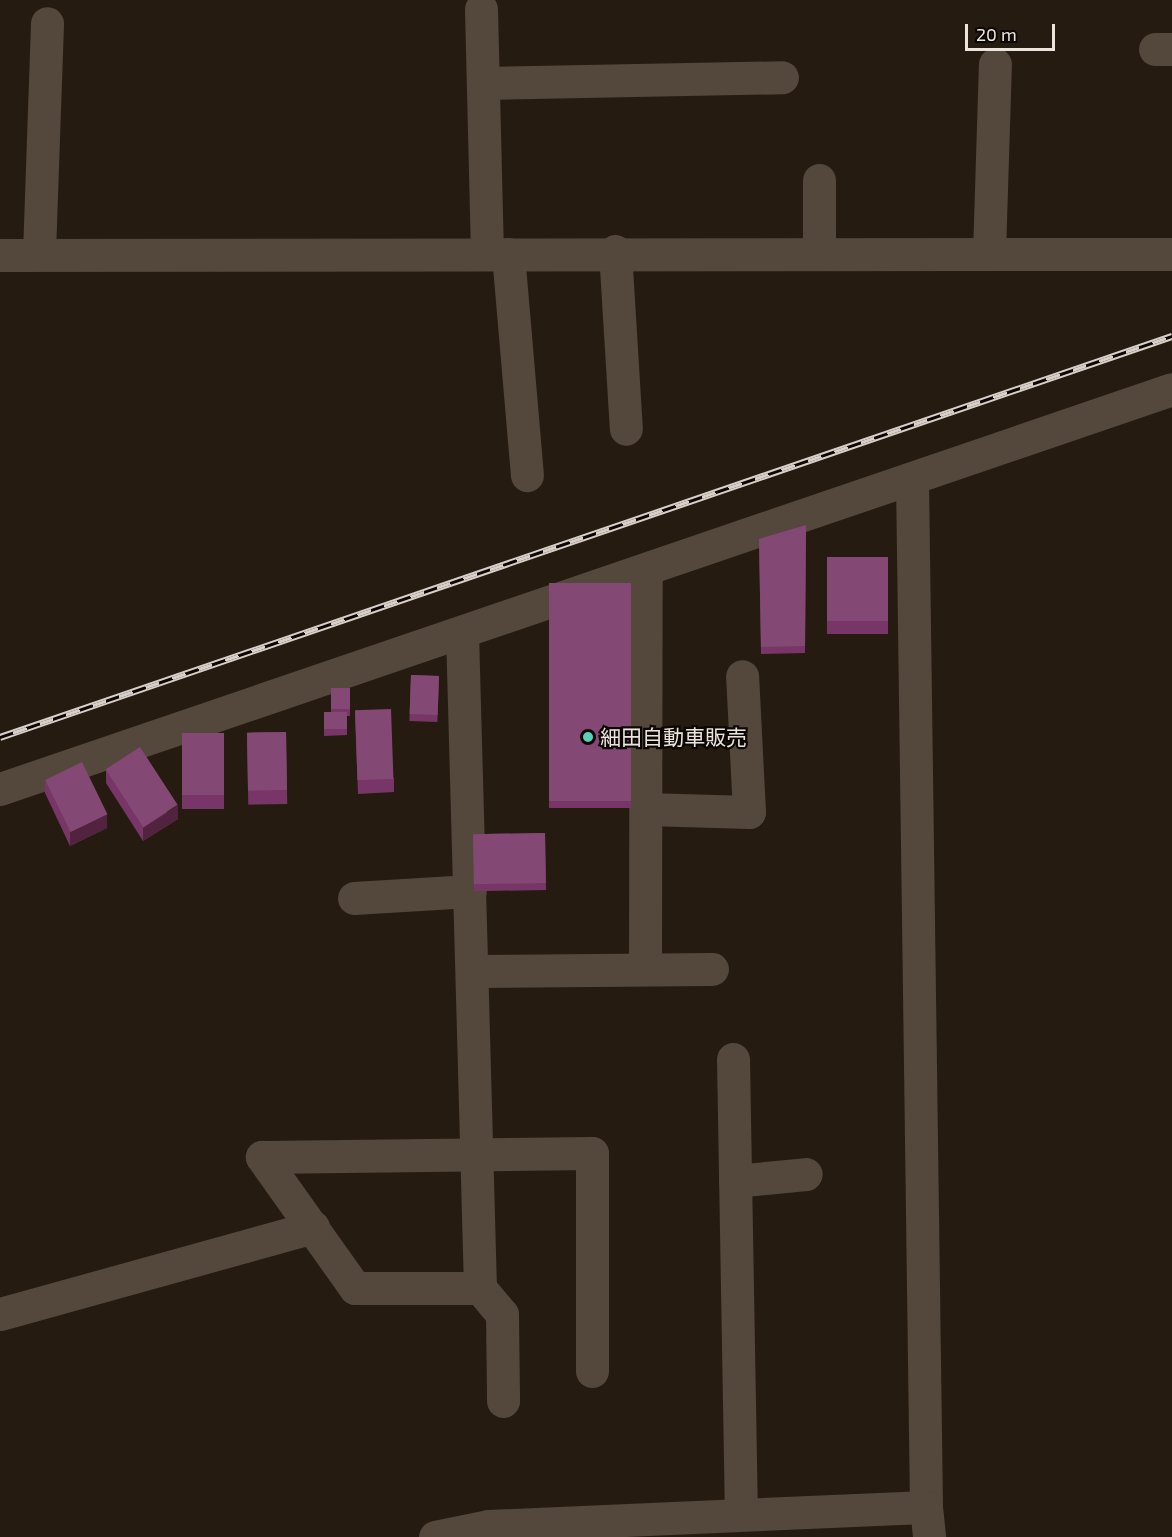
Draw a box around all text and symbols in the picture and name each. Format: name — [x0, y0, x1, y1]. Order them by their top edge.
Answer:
scale bar — [968, 12, 1058, 50]
text: 20 m — [976, 23, 1017, 45]
place label: 細田自動車販売 — [600, 724, 747, 750]
marker: 細田自動車販売 — [581, 730, 595, 744]

